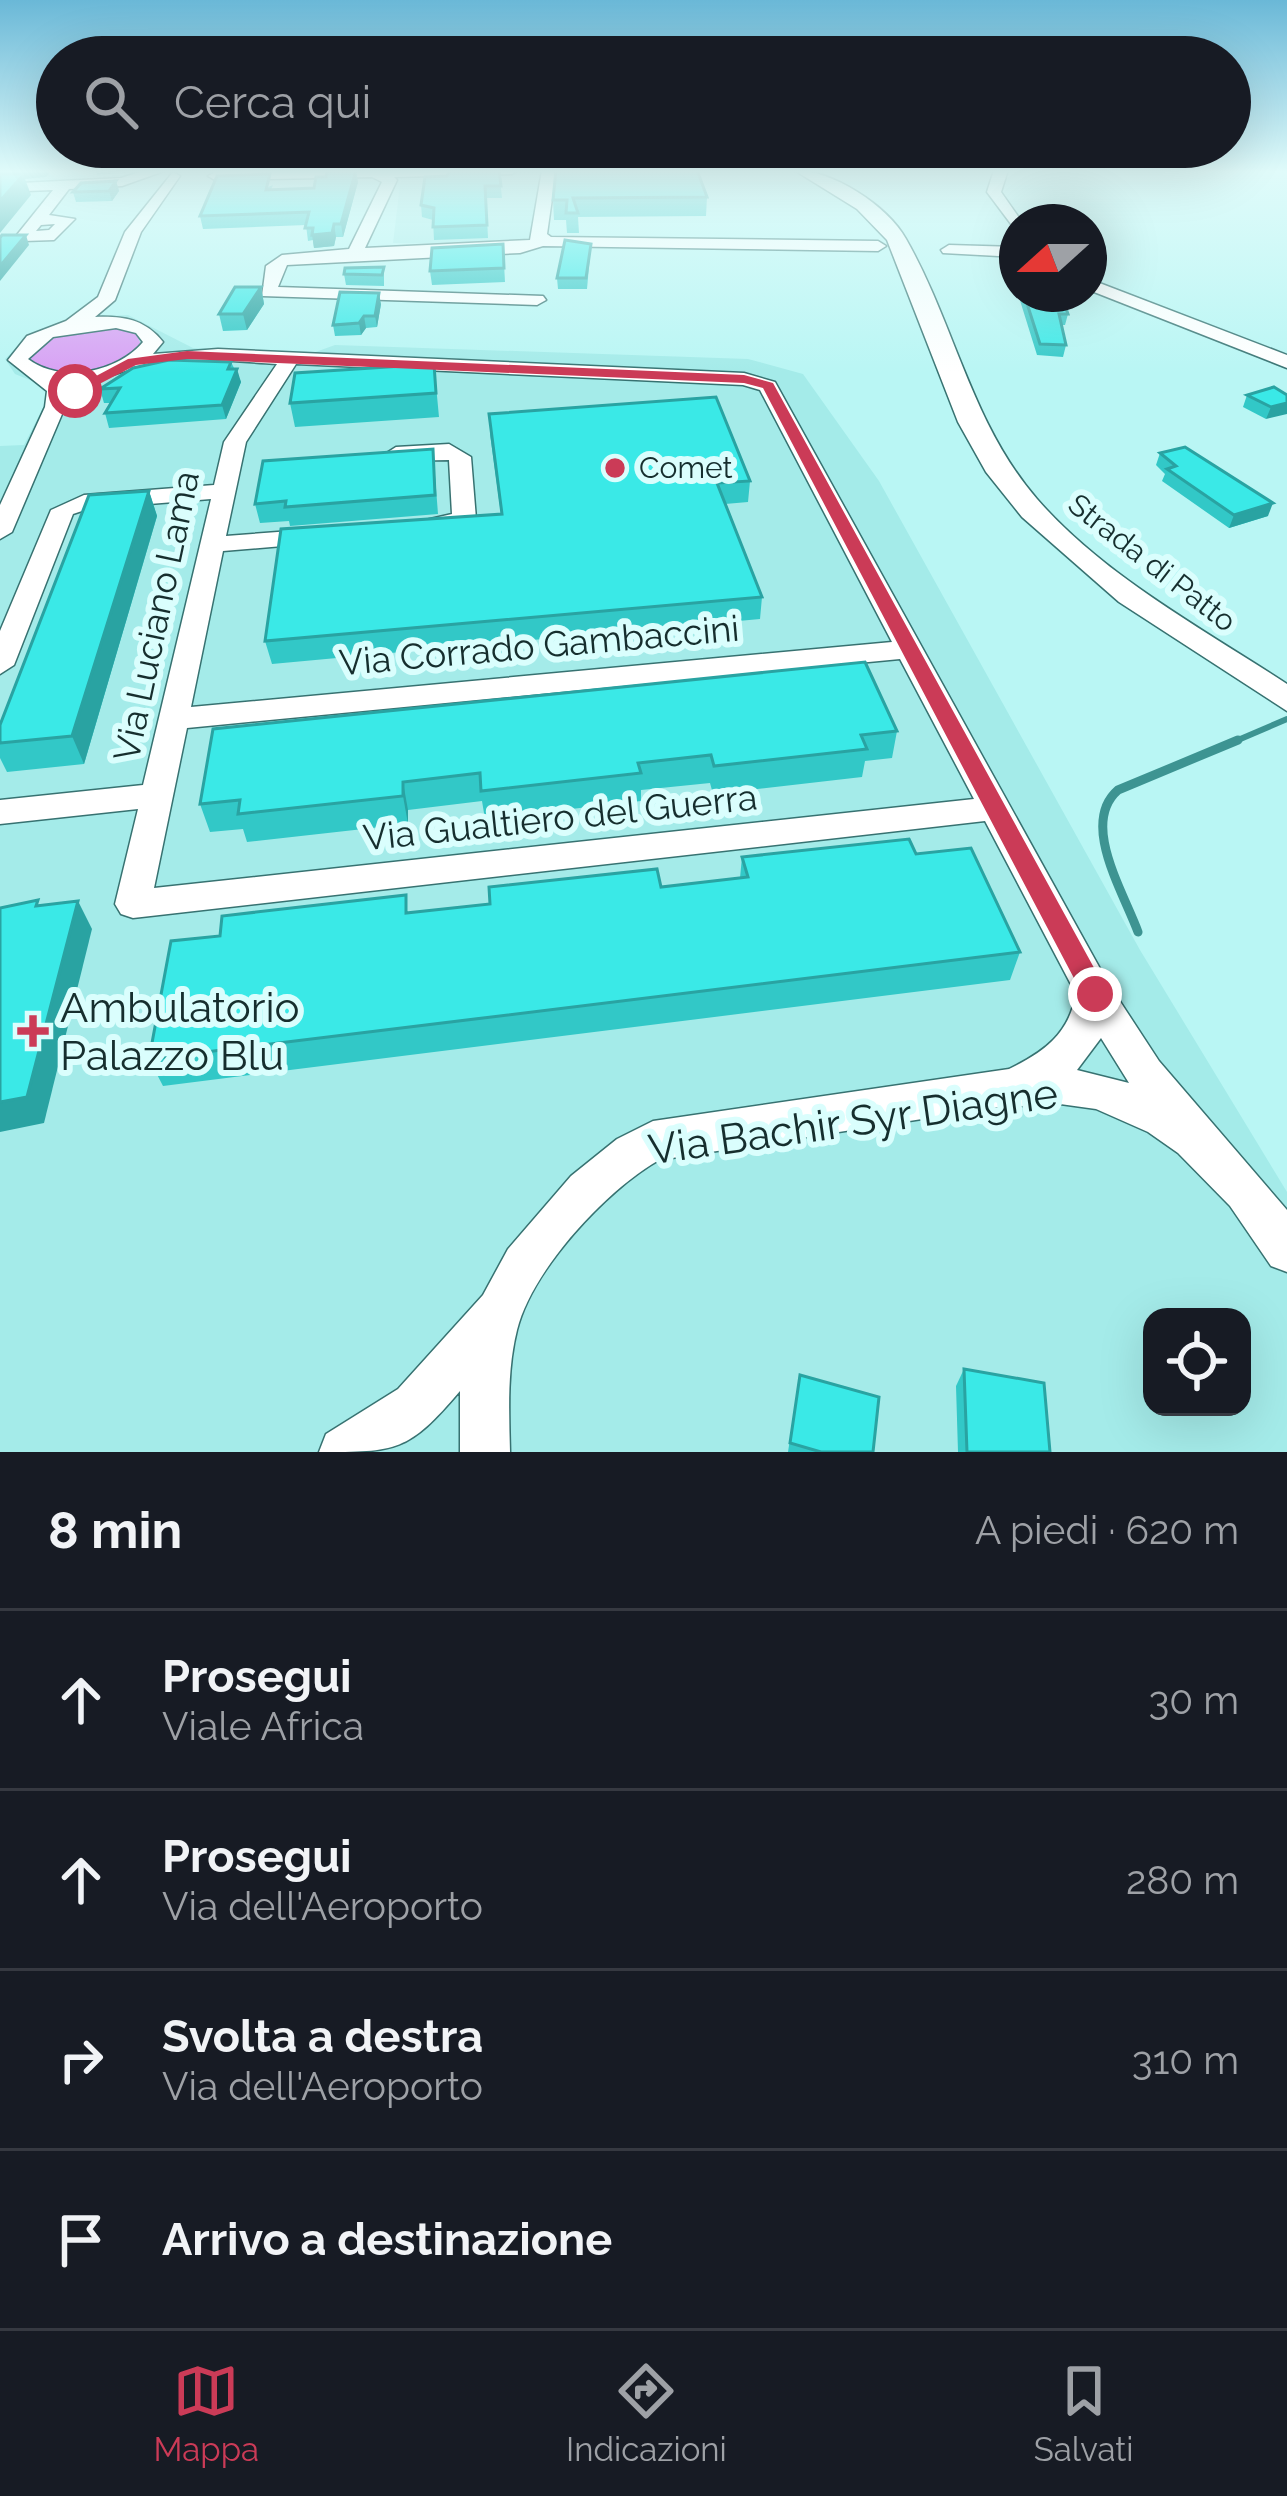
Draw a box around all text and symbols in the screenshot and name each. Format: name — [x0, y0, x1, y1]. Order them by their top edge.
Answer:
search box — [36, 36, 1251, 168]
icon: search — [78, 69, 144, 135]
text: Cerca qui — [174, 76, 371, 129]
north arrow — [999, 204, 1107, 312]
route start — [48, 364, 102, 418]
place label: Comet — [639, 450, 733, 485]
marker: Comet — [602, 455, 628, 481]
street label: Via Luciano Lama — [105, 467, 207, 765]
street label: Strada di Patto — [1062, 486, 1243, 639]
street label: Via Corrado Gambaccini — [337, 607, 741, 683]
street label: Via Gualtiero del Guerra — [361, 775, 759, 859]
route end — [1068, 967, 1122, 1021]
place label: Ambulatorio Palazzo Blu — [60, 983, 300, 1080]
marker: Ambulatorio Palazzo Blu — [17, 1015, 49, 1047]
street label: Via Bachir Syr Diagne — [645, 1069, 1061, 1174]
map controls — [1143, 1308, 1251, 1416]
button: locate — [1143, 1308, 1251, 1416]
text: 8 min — [48, 1500, 182, 1560]
text: A piedi · 620 m — [975, 1507, 1239, 1553]
text: Prosegui — [162, 1650, 351, 1703]
icon: ahead — [48, 1667, 114, 1733]
text: 30 m — [1149, 1677, 1239, 1723]
text: Viale Africa — [162, 1703, 364, 1749]
text: Prosegui — [162, 1830, 351, 1883]
icon: ahead — [48, 1847, 114, 1913]
text: 280 m — [1126, 1857, 1239, 1903]
text: Via dell'Aeroporto — [162, 1883, 483, 1929]
text: Svolta a destra — [162, 2010, 483, 2063]
icon: right — [48, 2027, 114, 2093]
text: 310 m — [1132, 2037, 1239, 2083]
text: Via dell'Aeroporto — [162, 2063, 483, 2109]
icon: arrive — [48, 2207, 114, 2273]
text: Arrivo a destinazione — [162, 2213, 612, 2266]
tab: Mappa — [154, 2358, 259, 2469]
tab: Indicazioni — [566, 2358, 727, 2469]
tab: Salvati — [1034, 2358, 1133, 2469]

